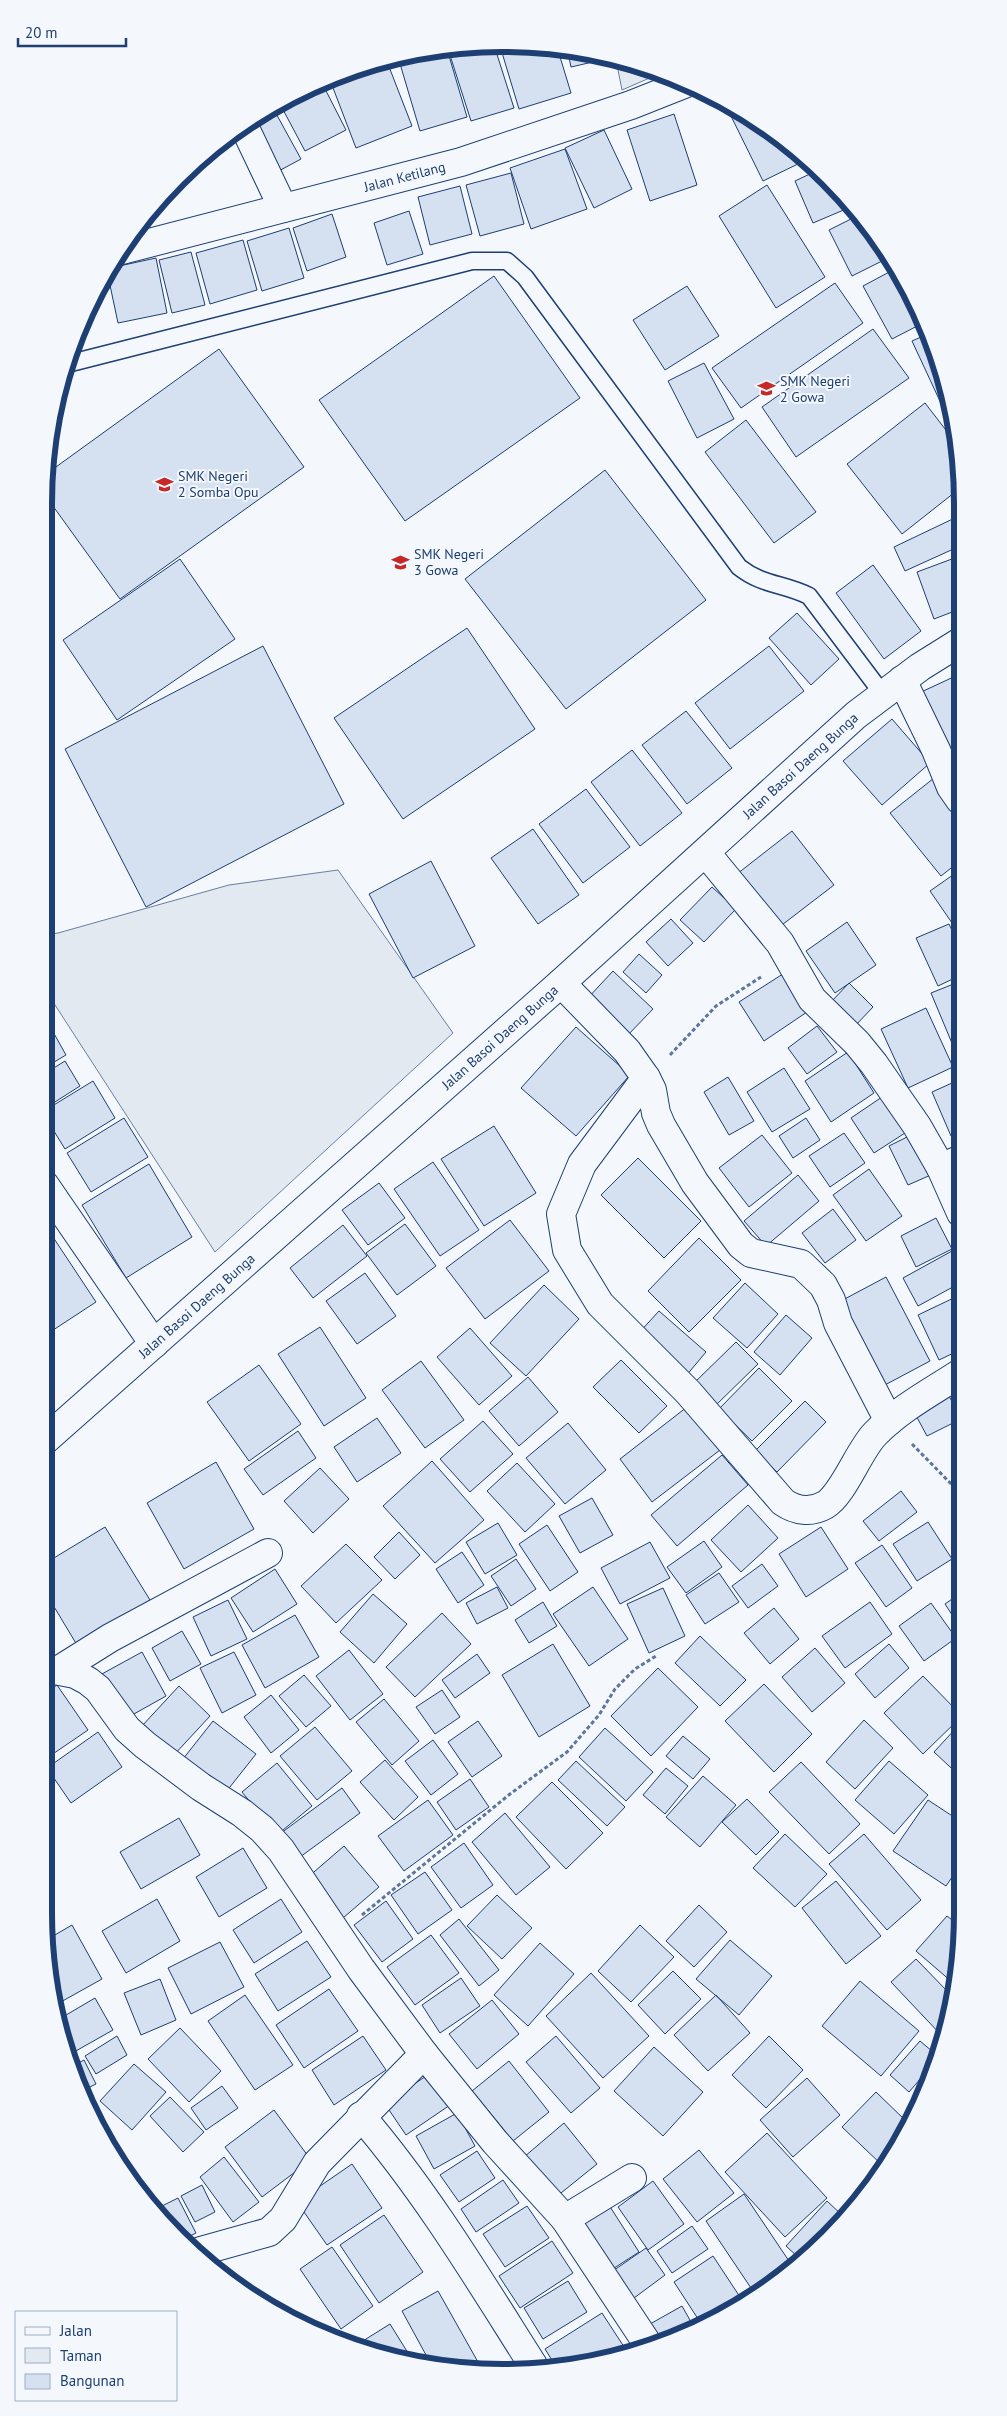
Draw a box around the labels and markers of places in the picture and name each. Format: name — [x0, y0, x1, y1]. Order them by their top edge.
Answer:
place label: SMK Negeri 2 Gowa — [780, 372, 850, 406]
school or university icon: SMK Negeri 2 Gowa — [756, 379, 776, 399]
place label: SMK Negeri 2 Somba Opu — [178, 467, 259, 501]
school or university icon: SMK Negeri 2 Somba Opu — [154, 474, 174, 494]
place label: SMK Negeri 3 Gowa — [414, 545, 484, 579]
school or university icon: SMK Negeri 3 Gowa — [390, 552, 410, 572]

